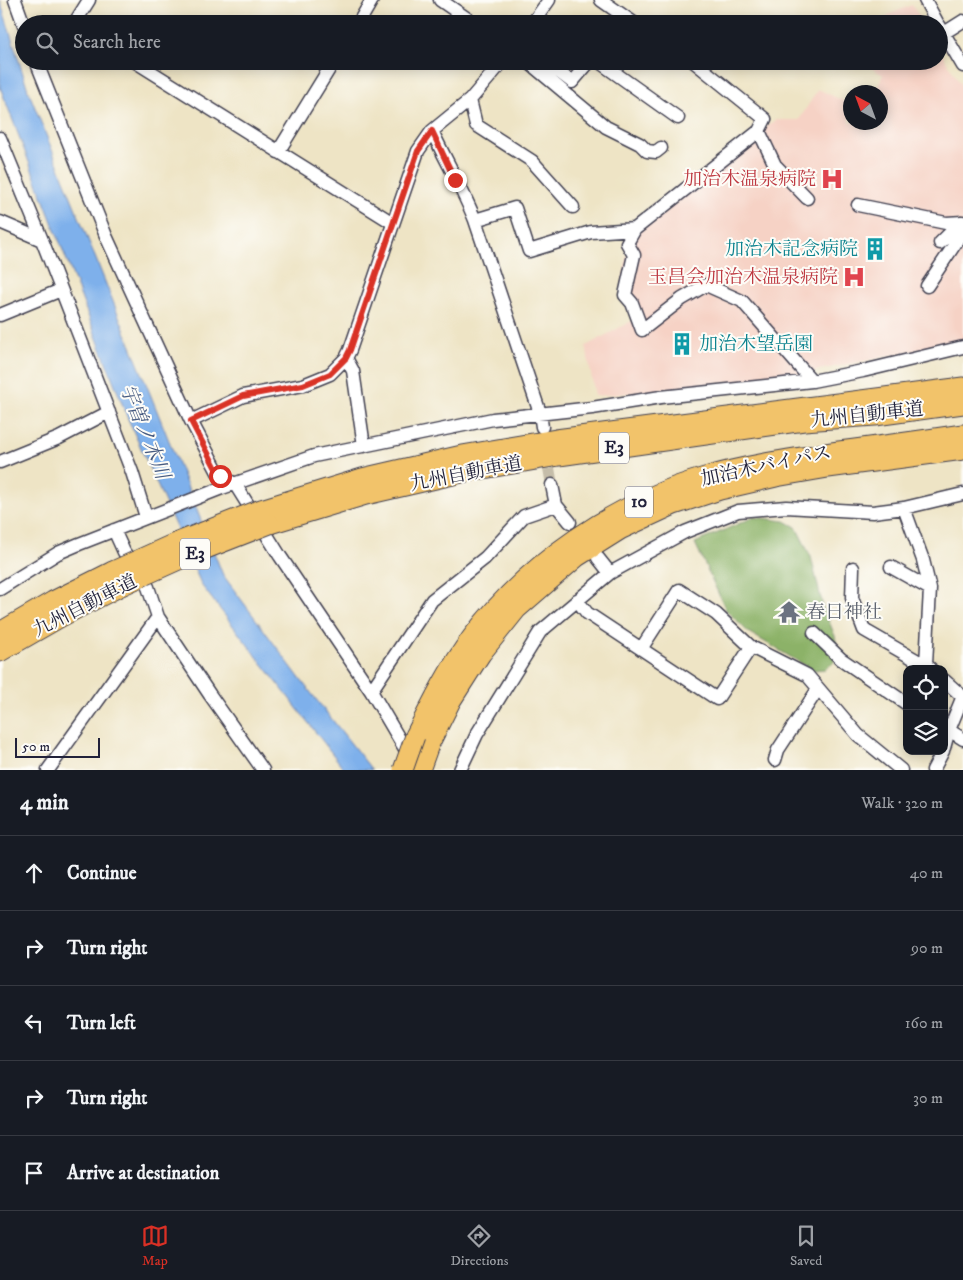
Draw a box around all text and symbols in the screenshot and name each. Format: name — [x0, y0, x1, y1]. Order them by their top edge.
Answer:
search box — [15, 15, 948, 70]
icon: search — [33, 29, 61, 57]
text: Search here — [73, 31, 161, 54]
north arrow — [843, 85, 888, 130]
hospital icon: 加治木温泉病院 — [819, 166, 845, 192]
place label: 加治木温泉病院 — [683, 168, 816, 191]
route end — [444, 169, 467, 192]
building icon: 加治木記念病院 — [862, 236, 888, 262]
place label: 加治木記念病院 — [725, 238, 858, 261]
hospital icon: 玉昌会加治木温泉病院 — [841, 264, 867, 290]
place label: 玉昌会加治木温泉病院 — [648, 266, 838, 289]
building icon: 加治木望岳園 — [669, 331, 695, 357]
place label: 加治木望岳園 — [699, 333, 813, 356]
water label: 宇曽ノ木川 — [114, 381, 175, 485]
street label: 九州自動車道 — [809, 398, 925, 432]
road number: E3 — [599, 432, 629, 463]
street label: 加治木バイパス — [699, 441, 833, 491]
street label: 九州自動車道 — [408, 452, 524, 496]
route start — [209, 465, 232, 488]
road number: 10 — [625, 487, 653, 518]
road number: E3 — [180, 538, 210, 570]
street label: 九州自動車道 — [29, 570, 141, 642]
temple icon: 春日神社 — [776, 599, 802, 625]
place label: 春日神社 — [806, 601, 882, 624]
map controls — [903, 665, 948, 755]
button: locate — [903, 665, 948, 710]
button: layers — [903, 710, 948, 755]
scale bar — [15, 735, 100, 758]
text: 50 m — [22, 738, 50, 756]
text: 4 min — [20, 790, 69, 816]
text: Walk · 320 m — [861, 793, 943, 813]
icon: ahead — [20, 859, 48, 887]
text: Continue — [67, 862, 137, 885]
text: 40 m — [910, 863, 943, 883]
icon: right — [20, 934, 48, 962]
text: Turn right — [67, 937, 147, 960]
text: 90 m — [911, 938, 943, 958]
icon: left — [20, 1009, 48, 1037]
text: Turn left — [67, 1012, 136, 1035]
text: 160 m — [905, 1013, 943, 1033]
icon: right — [20, 1084, 48, 1112]
text: Turn right — [67, 1087, 147, 1110]
text: 30 m — [913, 1088, 943, 1108]
icon: arrive — [20, 1159, 48, 1187]
text: Arrive at destination — [67, 1162, 219, 1185]
tab: Map — [141, 1222, 169, 1270]
tab: Directions — [450, 1222, 508, 1270]
tab: Saved — [790, 1222, 822, 1270]

